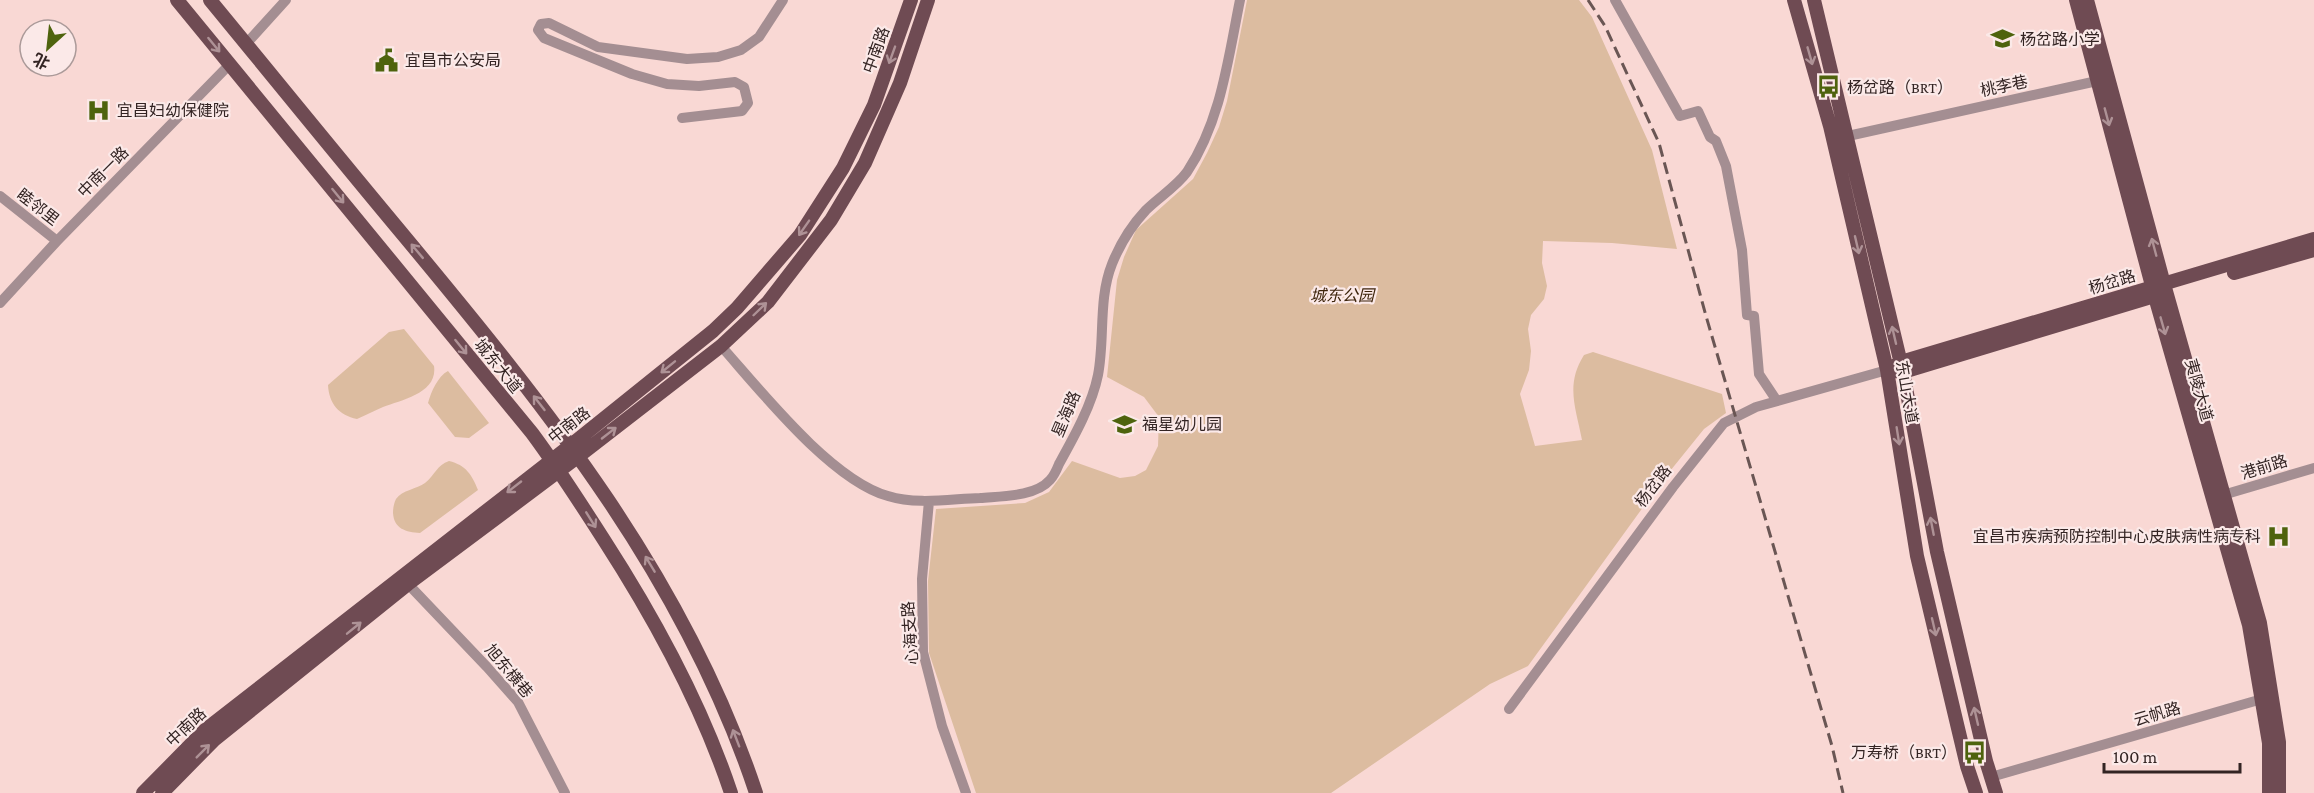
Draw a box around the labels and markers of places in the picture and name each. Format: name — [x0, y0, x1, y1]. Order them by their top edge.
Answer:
school or university icon: 杨岔路小学 — [1989, 26, 2015, 52]
place label: 杨岔路小学 — [2020, 31, 2100, 48]
public building icon: 宜昌市公安局 — [374, 47, 400, 73]
place label: 宜昌市公安局 — [405, 52, 501, 69]
bus stop icon: 杨岔路（BRT） — [1816, 74, 1842, 100]
place label: 杨岔路（BRT） — [1847, 79, 1953, 96]
hospital icon: 宜昌妇幼保健院 — [86, 97, 112, 123]
place label: 宜昌妇幼保健院 — [117, 102, 229, 119]
school or university icon: 福星幼儿园 — [1111, 411, 1137, 437]
place label: 福星幼儿园 — [1142, 416, 1222, 433]
hospital icon: 宜昌市疾病预防控制中心皮肤病性病专科 — [2266, 523, 2292, 549]
place label: 宜昌市疾病预防控制中心皮肤病性病专科 — [1973, 528, 2261, 545]
bus stop icon: 万寿桥（BRT） — [1962, 739, 1988, 765]
place label: 万寿桥（BRT） — [1851, 744, 1957, 761]

